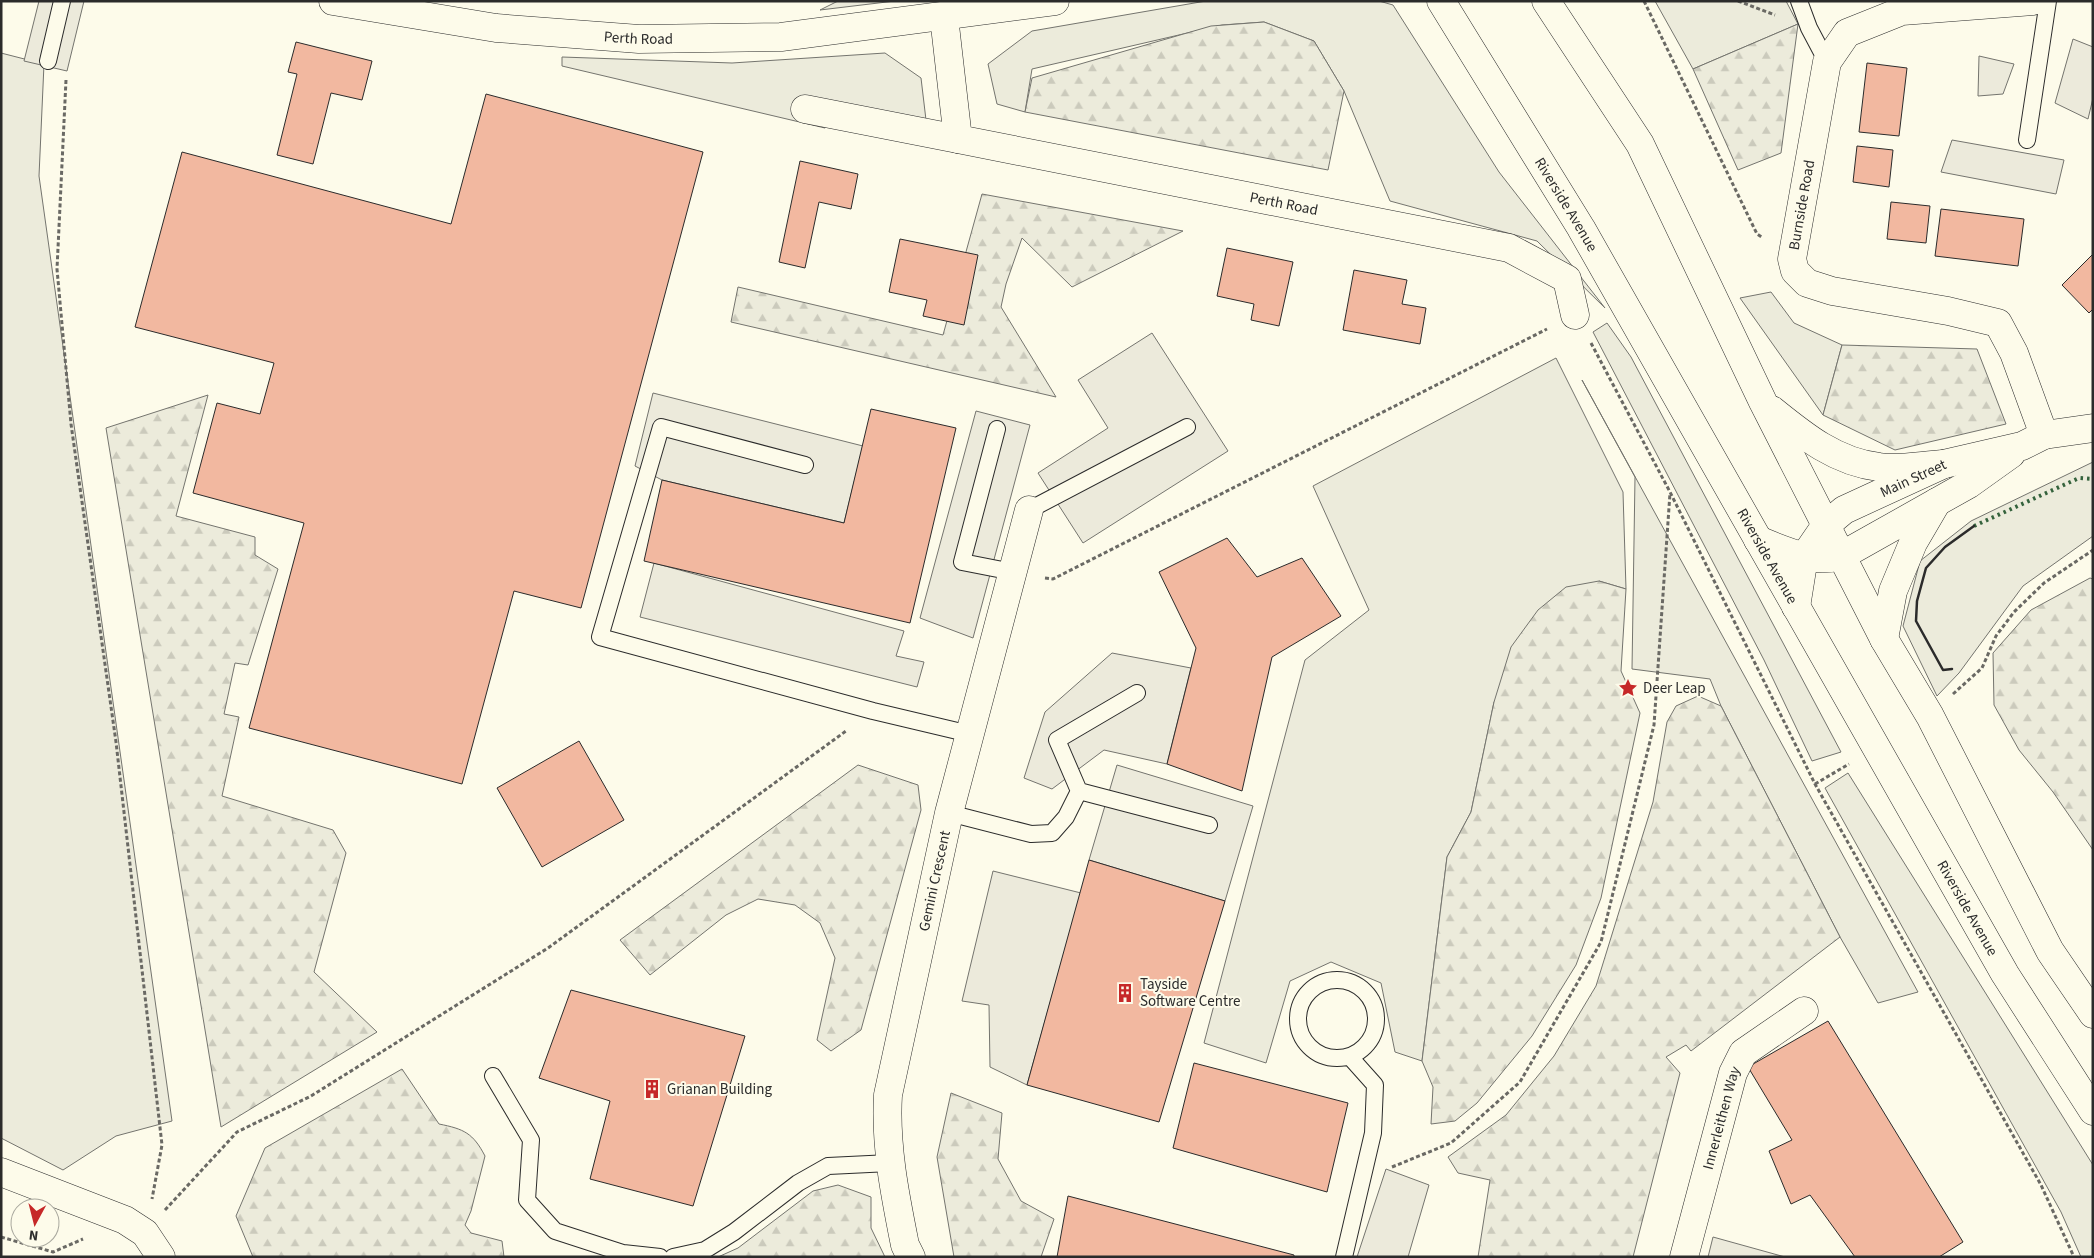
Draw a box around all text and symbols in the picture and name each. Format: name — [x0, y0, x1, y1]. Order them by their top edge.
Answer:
street label: Perth Road — [603, 26, 673, 50]
street label: Riverside Avenue — [1529, 153, 1603, 256]
street label: Burnside Road — [1784, 158, 1820, 252]
street label: Perth Road — [1248, 186, 1320, 220]
street label: Main Street — [1876, 454, 1950, 503]
street label: Riverside Avenue — [1732, 504, 1803, 608]
place icon: Deer Leap — [1617, 677, 1639, 699]
place label: Deer Leap — [1643, 678, 1706, 699]
street label: Gemini Crescent — [913, 828, 955, 933]
street label: Riverside Avenue — [1932, 856, 2003, 960]
place label: Tayside Software Centre — [1140, 974, 1240, 1012]
building icon: Tayside Software Centre — [1114, 982, 1136, 1004]
street label: Innerleithen Way — [1697, 1062, 1745, 1172]
building icon: Grianan Building — [641, 1078, 663, 1100]
place label: Grianan Building — [667, 1079, 772, 1100]
north arrow — [10, 1198, 60, 1248]
text: N — [28, 1224, 39, 1245]

